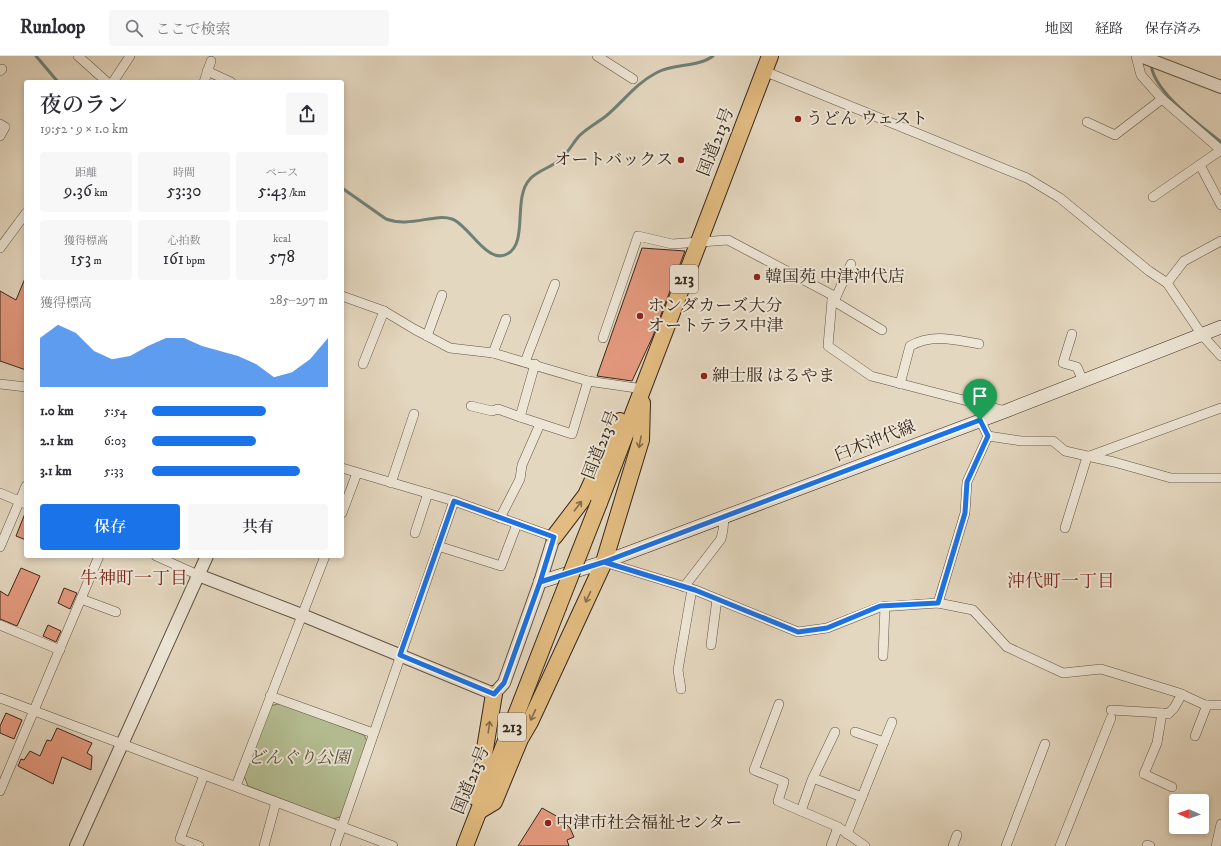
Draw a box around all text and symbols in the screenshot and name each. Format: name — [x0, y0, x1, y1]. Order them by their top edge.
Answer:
search box — [109, 10, 389, 46]
text: Runloop — [20, 16, 85, 39]
icon: search — [123, 17, 145, 39]
text: ここで検索 — [155, 20, 230, 39]
text: 地図 — [1045, 20, 1073, 38]
text: 経路 — [1095, 20, 1123, 38]
text: 保存済み — [1145, 20, 1201, 38]
text: 夜のラン — [40, 92, 128, 119]
button: share — [286, 93, 328, 135]
street label: 国道213号 — [693, 104, 739, 180]
place label: うどん ウェスト — [806, 108, 928, 130]
marker: うどん ウェスト — [793, 114, 803, 124]
text: 19:52 · 9 × 1.0 km — [40, 121, 128, 137]
place label: オートバックス — [555, 149, 673, 171]
marker: オートバックス — [676, 155, 686, 165]
text: 距離 — [75, 166, 97, 180]
text: 時間 — [173, 166, 195, 180]
text: ペース — [266, 166, 298, 180]
text: 9.36 — [64, 180, 92, 202]
text: 53:30 — [167, 180, 201, 202]
text: 5:43 — [258, 180, 287, 202]
text: km — [92, 186, 108, 200]
text: /km — [287, 186, 306, 200]
text: kcal — [273, 232, 291, 246]
text: 獲得標高 — [64, 234, 108, 248]
text: 心拍数 — [168, 234, 201, 248]
text: 578 — [269, 246, 295, 268]
text: 153 — [70, 248, 91, 270]
text: 161 — [163, 248, 184, 270]
text: m — [91, 254, 102, 268]
text: bpm — [184, 254, 205, 268]
road number: 213 — [670, 265, 698, 293]
place label: 韓国苑 中津沖代店 — [765, 266, 905, 288]
marker: 韓国苑 中津沖代店 — [752, 272, 762, 282]
text: 285–297 m — [270, 292, 328, 308]
text: 獲得標高 — [40, 295, 92, 311]
place label: ホンダカーズ大分 オートテラス中津 — [648, 295, 784, 337]
marker: ホンダカーズ大分 オートテラス中津 — [635, 311, 645, 321]
place label: 紳士服 はるやま — [712, 365, 835, 387]
marker: 紳士服 はるやま — [699, 371, 709, 381]
pin — [963, 379, 997, 420]
icon: arrive — [969, 385, 991, 407]
text: 1.0 km — [40, 403, 74, 419]
text: 5:54 — [104, 403, 127, 419]
street label: 国道213号 — [578, 407, 624, 483]
street label: 臼木沖代線 — [831, 415, 919, 467]
text: 2.1 km — [40, 433, 73, 449]
text: 6:03 — [104, 433, 126, 449]
one-way arrow — [635, 435, 643, 448]
text: 3.1 km — [40, 463, 72, 479]
text: 5:33 — [104, 463, 124, 479]
one-way arrow — [574, 501, 582, 512]
button: 保存 — [40, 504, 180, 550]
button: 共有 — [188, 504, 328, 550]
district label: 牛神町一丁目 — [80, 568, 188, 590]
district label: 沖代町一丁目 — [1007, 571, 1115, 593]
one-way arrow — [584, 591, 591, 603]
one-way arrow — [529, 709, 537, 721]
road number: 213 — [498, 713, 526, 741]
one-way arrow — [485, 721, 493, 734]
street label: 国道213号 — [447, 743, 495, 817]
park label: どんぐり公園 — [248, 747, 353, 769]
north arrow — [1169, 794, 1209, 834]
map controls — [1169, 794, 1209, 834]
place label: 中津市社会福祉センター — [556, 812, 742, 834]
marker: 中津市社会福祉センター — [543, 818, 553, 828]

